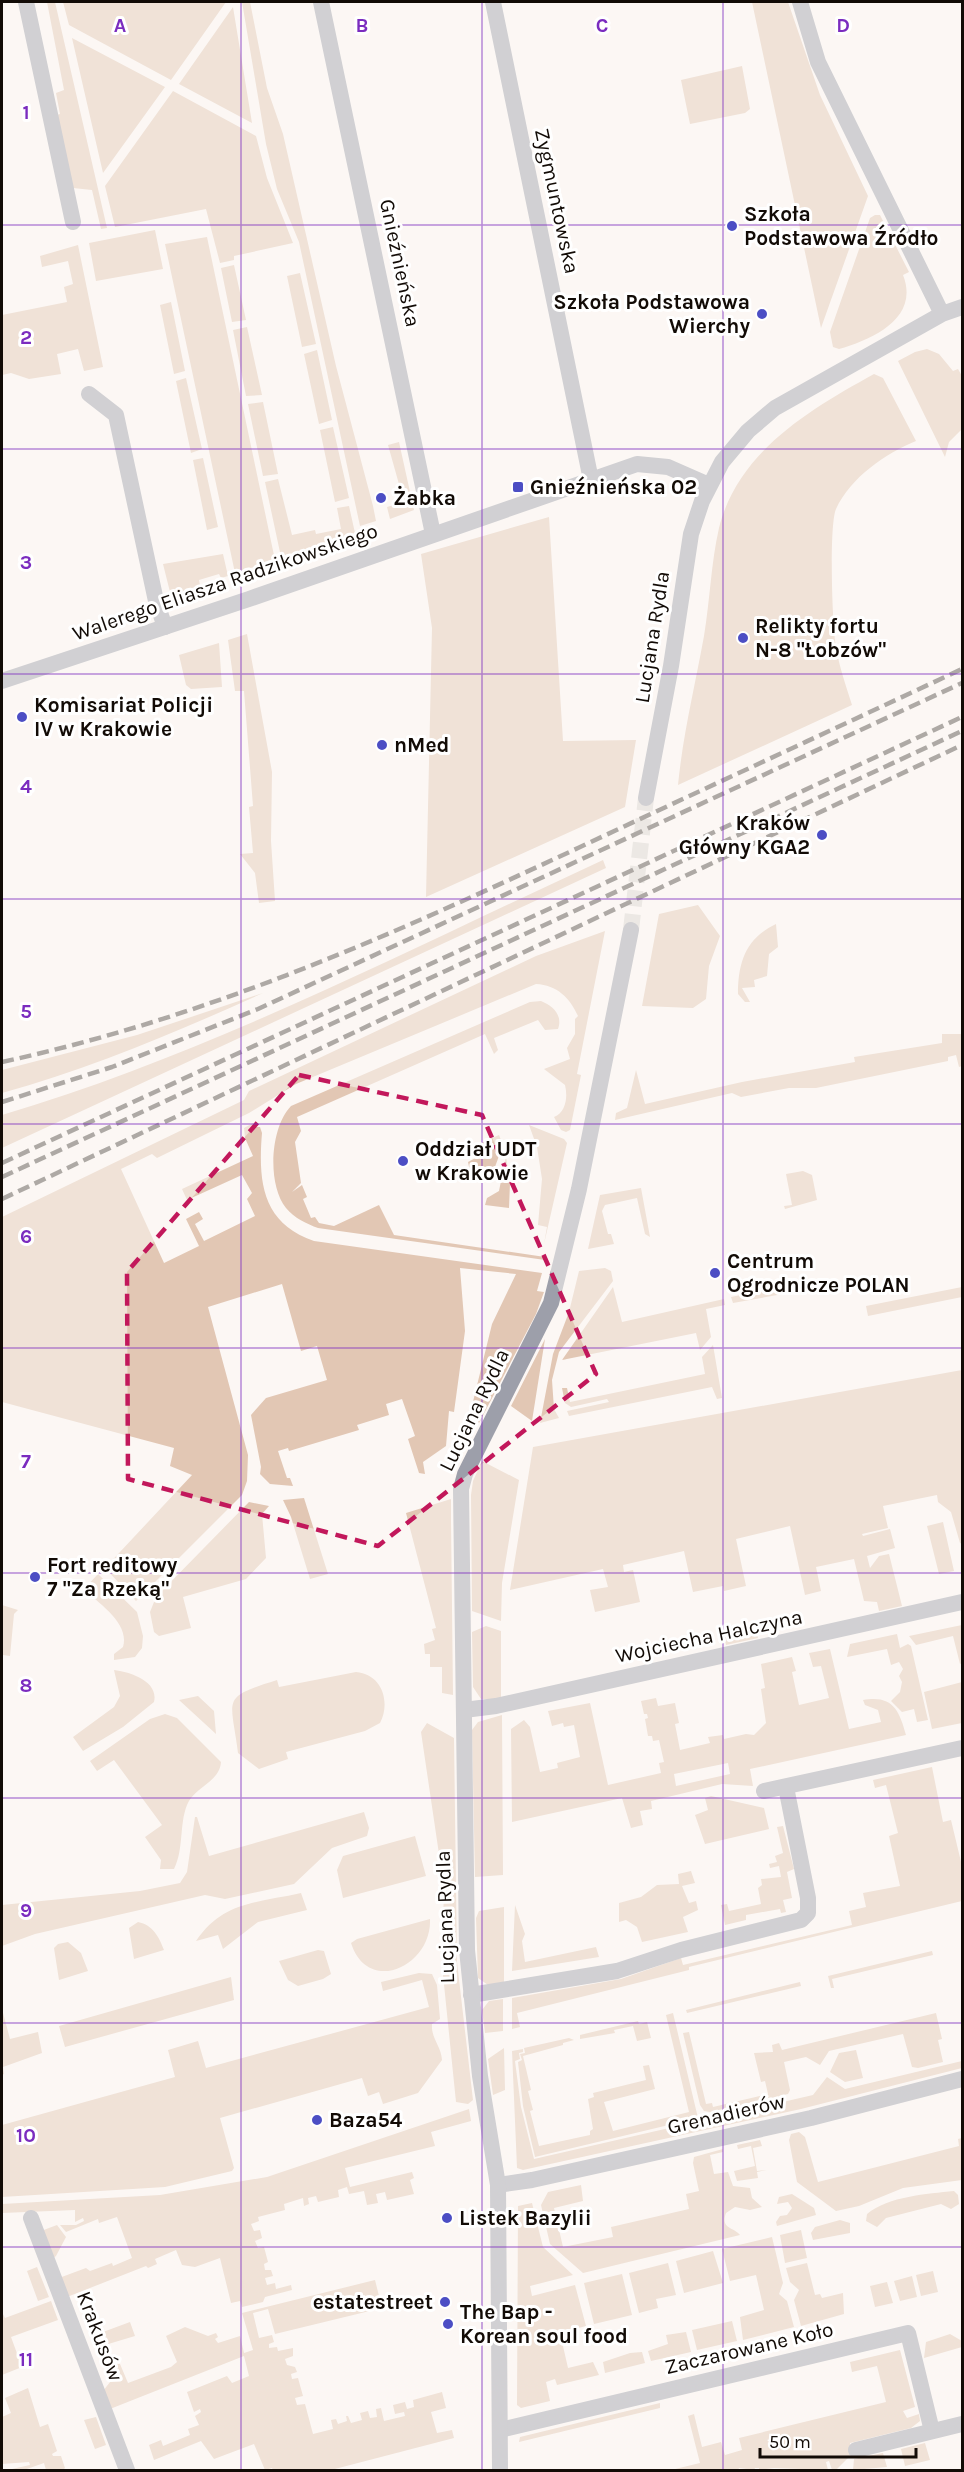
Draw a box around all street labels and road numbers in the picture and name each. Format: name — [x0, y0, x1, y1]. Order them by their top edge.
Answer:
street label: Zygmuntowska — [530, 126, 584, 276]
street label: Gnieźnieńska — [375, 197, 425, 329]
street label: Walerego Eliasza Radzikowskiego — [69, 518, 381, 646]
street label: Lucjana Rydla — [630, 569, 674, 705]
street label: Lucjana Rydla — [434, 1345, 514, 1475]
street label: Wojciecha Halczyna — [613, 1604, 805, 1668]
street label: Lucjana Rydla — [431, 1850, 459, 1984]
street label: Grenadierów — [665, 2089, 787, 2139]
street label: Krakusów — [72, 2288, 128, 2384]
street label: Zaczarowane Koło — [662, 2317, 836, 2379]

